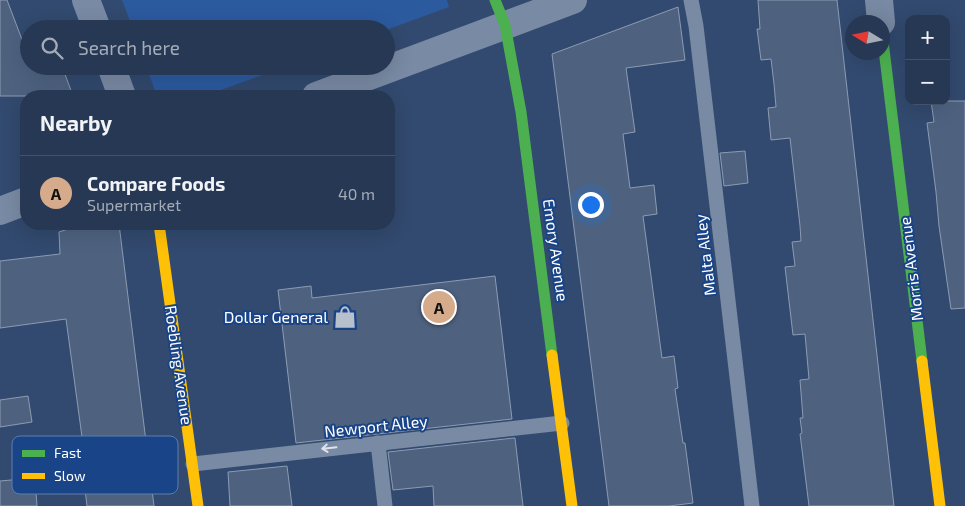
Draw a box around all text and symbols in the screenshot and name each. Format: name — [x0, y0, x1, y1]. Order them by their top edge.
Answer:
north arrow — [845, 15, 890, 60]
map controls — [905, 15, 950, 105]
button: + — [905, 15, 950, 60]
search box — [20, 20, 395, 75]
icon: search — [38, 34, 66, 62]
text: Search here — [78, 36, 180, 59]
button: − — [905, 60, 950, 105]
text: Nearby — [40, 110, 112, 135]
text: Compare Foods — [87, 172, 225, 195]
text: A — [51, 184, 61, 203]
text: 40 m — [338, 184, 375, 203]
your location — [578, 192, 604, 218]
text: Supermarket — [87, 195, 181, 214]
street label: Emory Avenue — [540, 197, 573, 302]
street label: Malta Alley — [690, 213, 719, 297]
street label: Morris Avenue — [895, 216, 926, 322]
pin: A — [423, 288, 455, 326]
street label: Roebling Avenue — [162, 304, 197, 426]
shop icon: Dollar General — [332, 304, 358, 330]
place label: Dollar General — [224, 307, 328, 326]
street label: Newport Alley — [323, 411, 429, 440]
legend — [12, 436, 178, 494]
one-way arrow — [322, 443, 338, 453]
text: Fast — [54, 444, 81, 461]
text: Slow — [54, 467, 86, 484]

